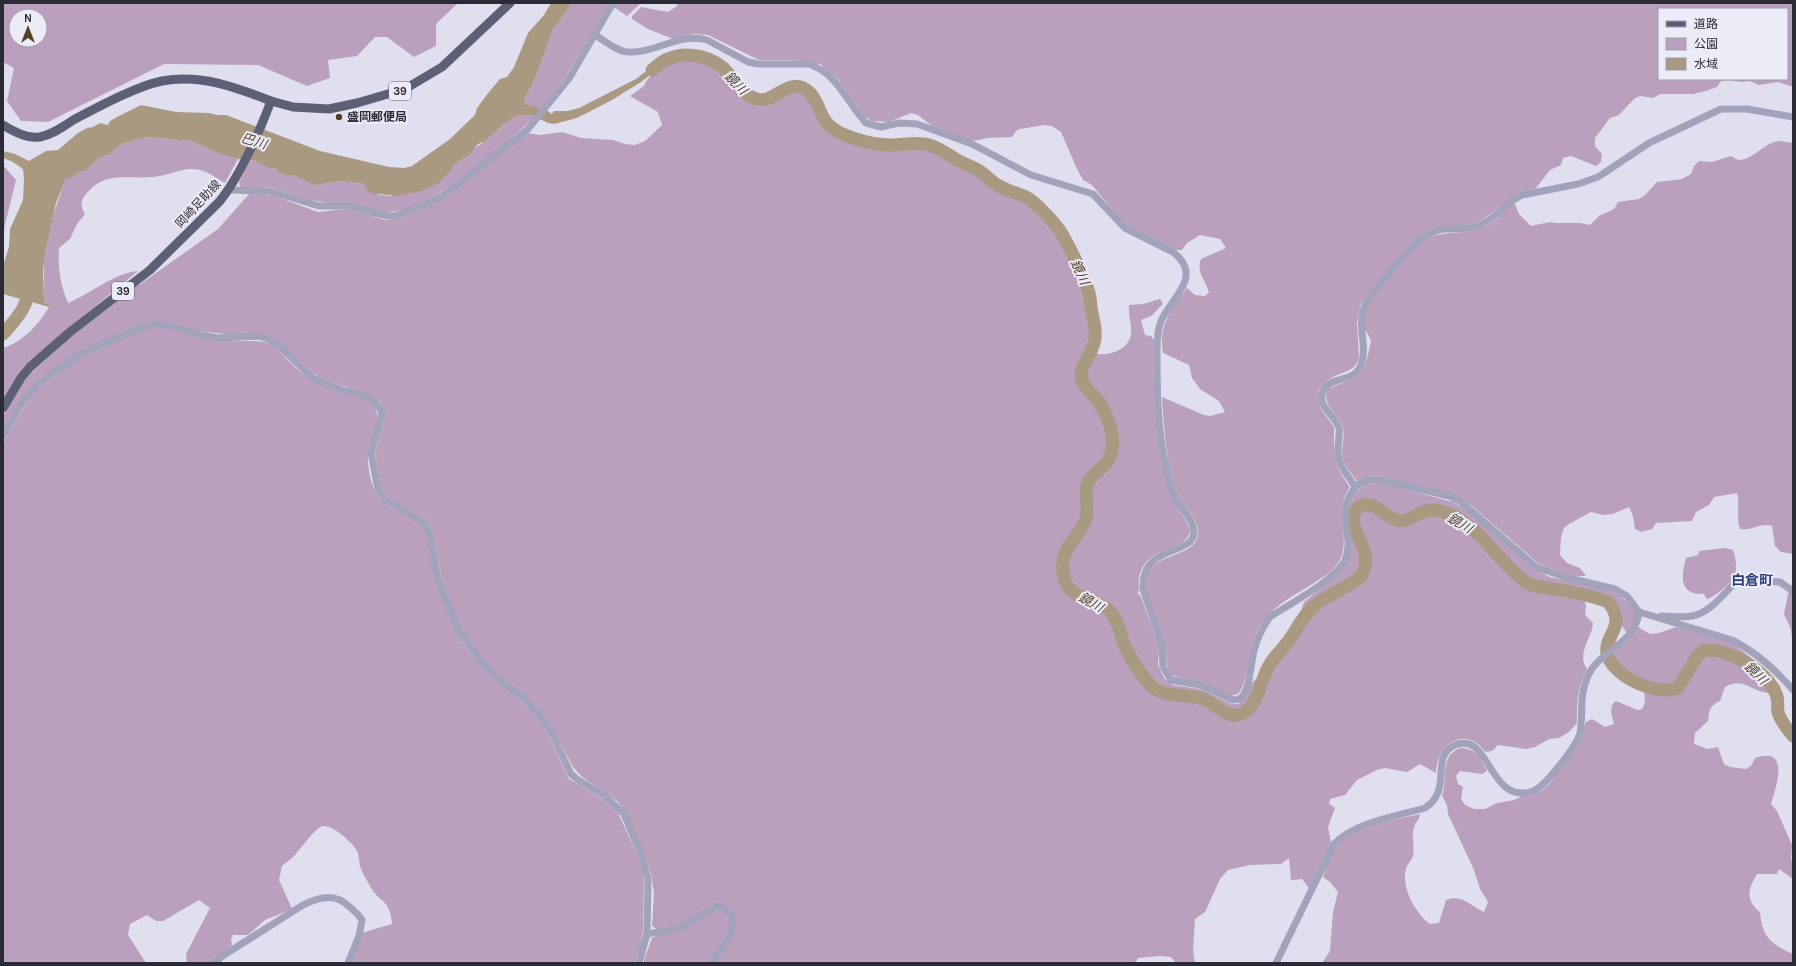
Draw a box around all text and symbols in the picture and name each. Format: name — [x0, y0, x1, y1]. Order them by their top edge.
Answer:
north arrow — [8, 8, 48, 48]
legend — [1658, 8, 1788, 80]
text: N — [24, 12, 32, 25]
text: 道路 — [1694, 17, 1718, 31]
text: 公園 — [1694, 37, 1718, 51]
text: 水域 — [1694, 57, 1718, 71]
water label: 鏡川 — [721, 68, 752, 99]
road number: 39 — [389, 82, 411, 100]
place label: 盛岡郵便局 — [347, 110, 407, 124]
marker: 盛岡郵便局 — [334, 112, 344, 122]
water label: 巴川 — [239, 130, 271, 153]
street label: 岡崎足助線 — [172, 177, 224, 231]
water label: 鏡川 — [1068, 257, 1093, 289]
road number: 39 — [112, 282, 134, 300]
water label: 鏡川 — [1445, 510, 1477, 537]
district label: 白倉町 — [1731, 572, 1773, 589]
water label: 鏡川 — [1076, 589, 1108, 616]
water label: 鏡川 — [1741, 659, 1772, 689]

